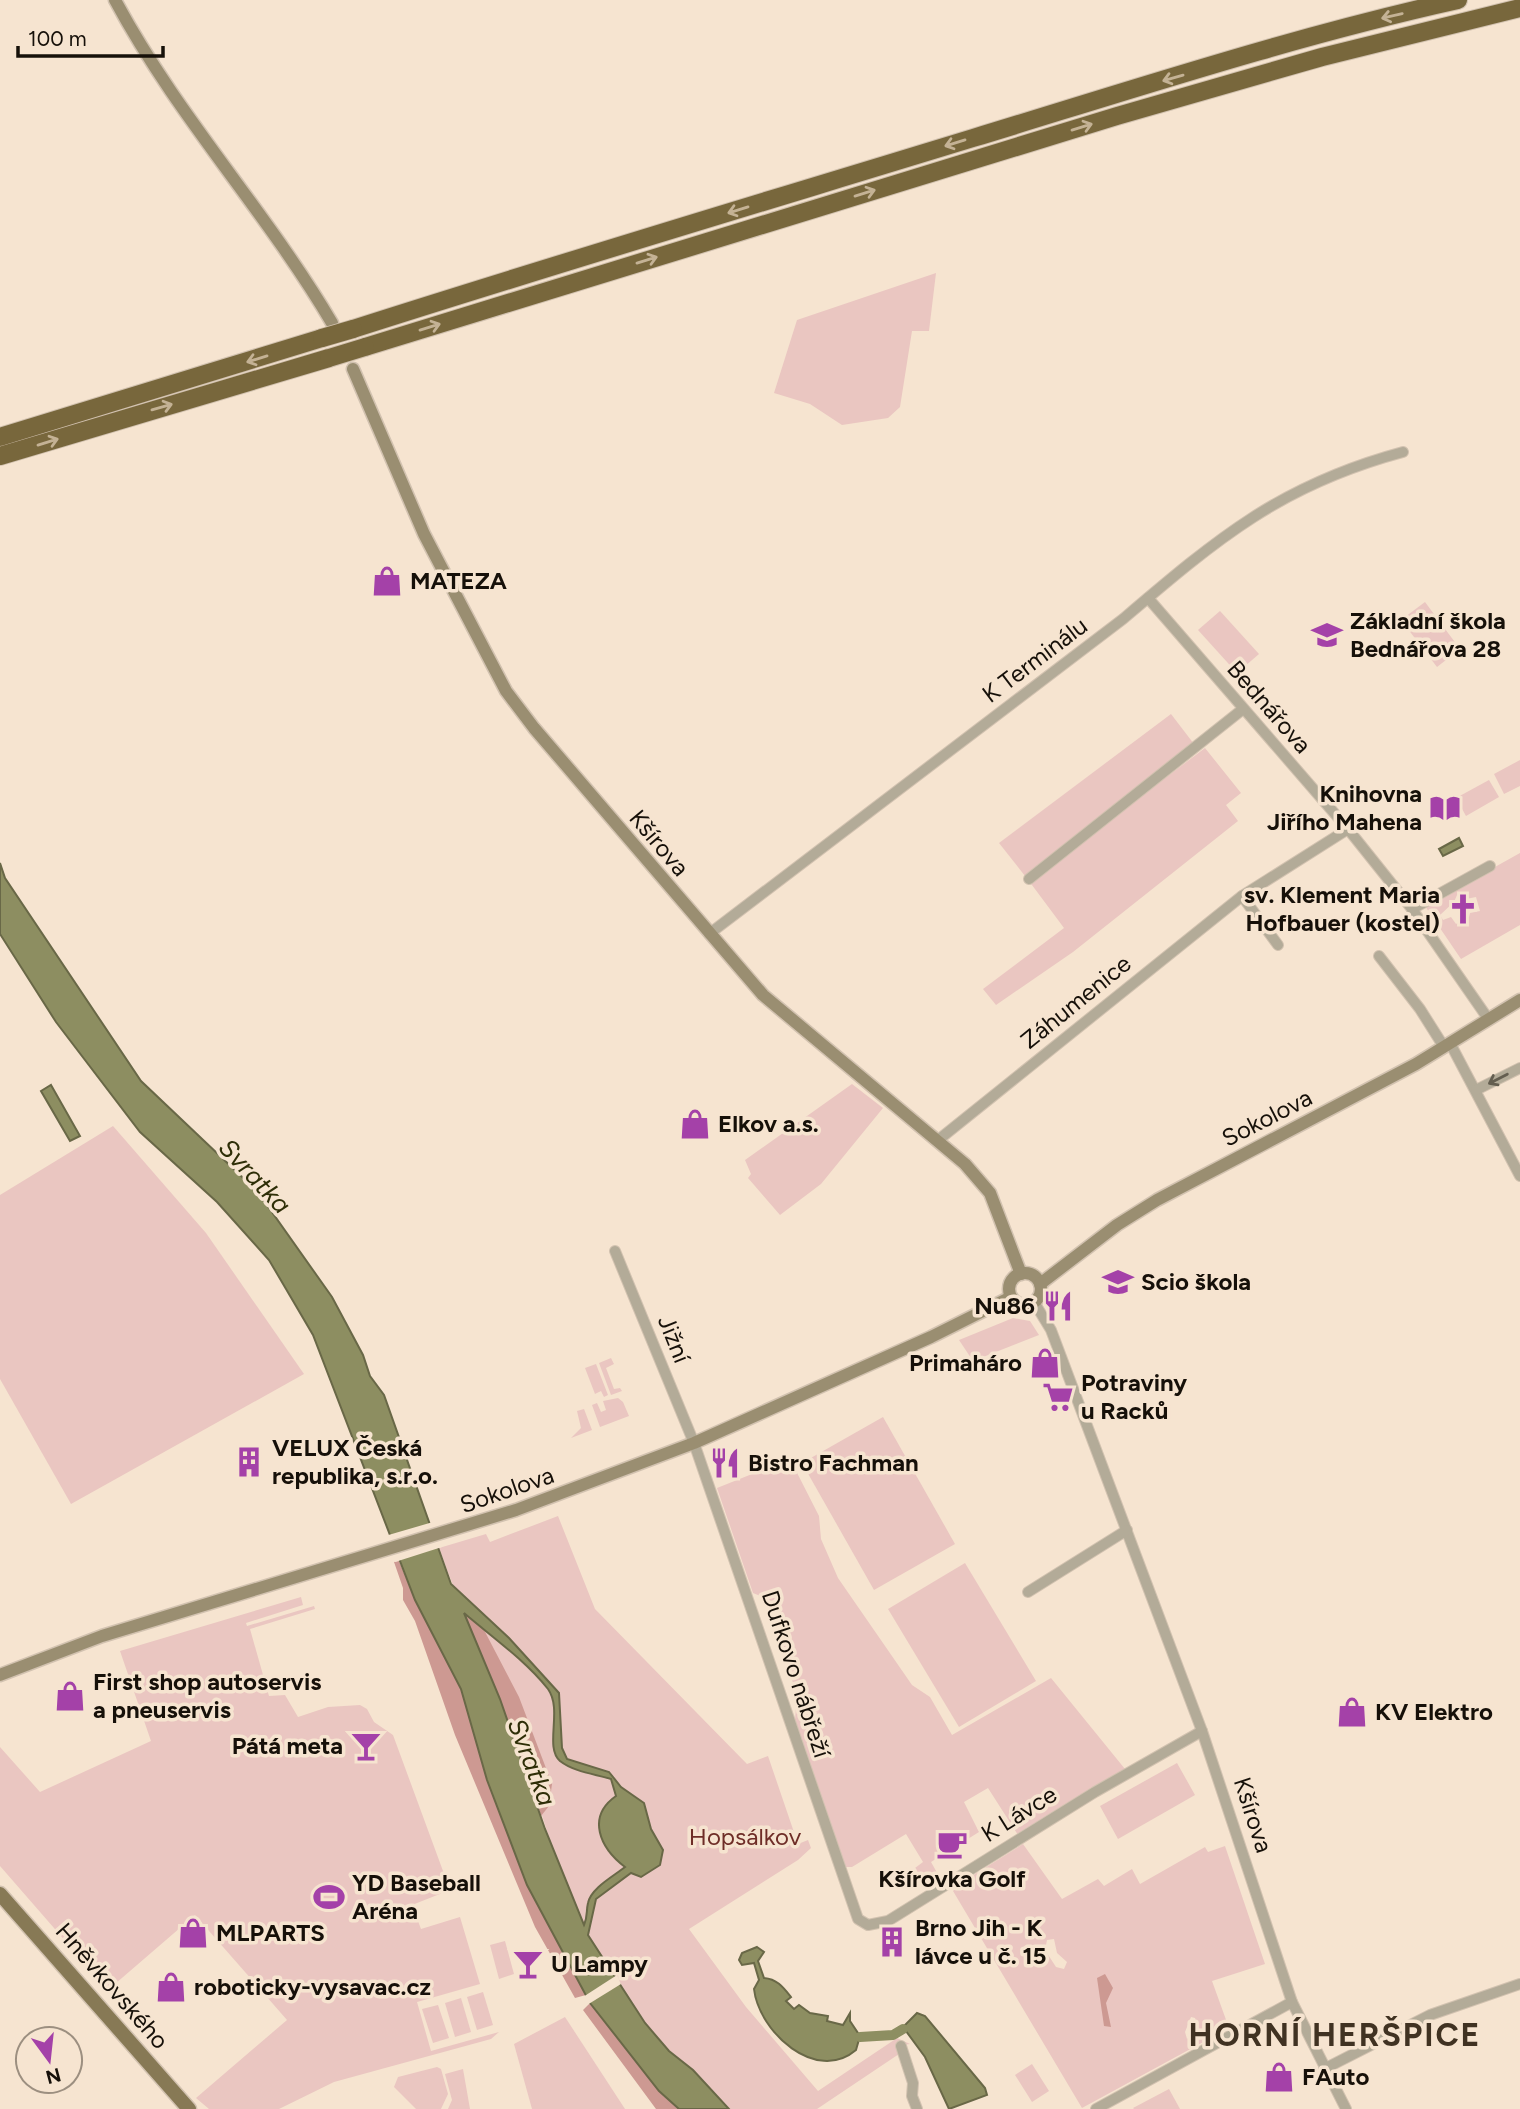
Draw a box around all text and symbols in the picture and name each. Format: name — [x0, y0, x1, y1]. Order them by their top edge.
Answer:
one-way arrow — [1381, 10, 1404, 23]
scale bar — [18, 14, 163, 58]
text: 100 m — [28, 26, 87, 51]
one-way arrow — [1162, 72, 1184, 85]
one-way arrow — [1071, 119, 1093, 132]
one-way arrow — [945, 138, 967, 151]
one-way arrow — [854, 186, 876, 199]
one-way arrow — [727, 204, 749, 217]
one-way arrow — [636, 253, 658, 266]
one-way arrow — [419, 320, 441, 333]
one-way arrow — [246, 353, 268, 366]
one-way arrow — [151, 400, 173, 413]
one-way arrow — [37, 434, 59, 447]
shop icon: MATEZA — [370, 564, 404, 598]
place label: MATEZA — [410, 566, 507, 595]
place label: Základní škola Bednářova 28 — [1350, 606, 1506, 663]
street label: K Terminálu — [977, 611, 1093, 708]
school or university icon: Základní škola Bednářova 28 — [1310, 618, 1344, 652]
street label: Bednářova — [1221, 654, 1318, 759]
place label: Knihovna Jiřího Mahena — [1267, 779, 1422, 836]
library icon: Knihovna Jiřího Mahena — [1428, 791, 1462, 825]
street label: Kšírova — [623, 804, 695, 882]
place label: sv. Klement Maria Hofbauer (kostel) — [1244, 880, 1440, 937]
church icon: sv. Klement Maria Hofbauer (kostel) — [1446, 892, 1480, 926]
street label: Záhumenice — [1015, 949, 1136, 1055]
one-way arrow — [1488, 1072, 1509, 1086]
street label: Sokolova — [1217, 1083, 1317, 1153]
shop icon: Elkov a.s. — [678, 1107, 712, 1141]
place label: Elkov a.s. — [718, 1109, 819, 1138]
water label: Svratka — [212, 1132, 298, 1220]
school or university icon: Scio škola — [1101, 1265, 1135, 1299]
place label: Scio škola — [1141, 1267, 1251, 1296]
restaurant icon: Nu86 — [1041, 1289, 1075, 1323]
place label: Nu86 — [974, 1291, 1035, 1320]
street label: Jižní — [652, 1311, 698, 1368]
shop icon: Primaháro — [1028, 1346, 1062, 1380]
place label: Primaháro — [909, 1348, 1022, 1377]
place label: Potraviny u Racků — [1081, 1368, 1187, 1425]
supermarket icon: Potraviny u Racků — [1041, 1380, 1075, 1414]
place label: VELUX Česká republika, s.r.o. — [272, 1433, 438, 1490]
building icon: VELUX Česká republika, s.r.o. — [232, 1445, 266, 1479]
restaurant icon: Bistro Fachman — [708, 1446, 742, 1480]
place label: Bistro Fachman — [748, 1448, 919, 1477]
street label: Sokolova — [456, 1460, 558, 1519]
street label: Dufkovo nábřeží — [756, 1587, 838, 1762]
place label: First shop autoservis a pneuservis — [93, 1667, 321, 1724]
shop icon: First shop autoservis a pneuservis — [53, 1679, 87, 1713]
shop icon: KV Elektro — [1335, 1695, 1369, 1729]
place label: KV Elektro — [1375, 1697, 1493, 1726]
water label: Svratka — [501, 1714, 563, 1810]
bar icon: Pátá meta — [349, 1729, 383, 1763]
place label: Pátá meta — [232, 1731, 343, 1760]
street label: Kšírova — [1228, 1773, 1279, 1856]
street label: K Lávce — [976, 1779, 1062, 1848]
park label: Hopsálkov — [689, 1822, 802, 1851]
cafe icon: Kšírovka Golf — [935, 1827, 969, 1861]
place label: Kšírovka Golf — [878, 1864, 1026, 1893]
place label: YD Baseball Aréna — [352, 1868, 481, 1925]
sports icon: YD Baseball Aréna — [312, 1880, 346, 1914]
place label: Brno Jih - K lávce u č. 15 — [915, 1913, 1047, 1970]
shop icon: MLPARTS — [176, 1916, 210, 1950]
street label: Hněvkovského — [50, 1917, 175, 2055]
place label: MLPARTS — [216, 1918, 325, 1947]
building icon: Brno Jih - K lávce u č. 15 — [875, 1925, 909, 1959]
bar icon: U Lampy — [511, 1947, 545, 1981]
place label: U Lampy — [551, 1949, 648, 1978]
shop icon: roboticky-vysavac.cz — [154, 1970, 188, 2004]
place label: roboticky-vysavac.cz — [194, 1972, 431, 2001]
district label: HORNÍ HERŠPICE — [1189, 2016, 1481, 2054]
north arrow — [14, 2025, 84, 2095]
shop icon: FAuto — [1262, 2060, 1296, 2094]
place label: FAuto — [1302, 2062, 1369, 2091]
text: N — [43, 2063, 63, 2089]

